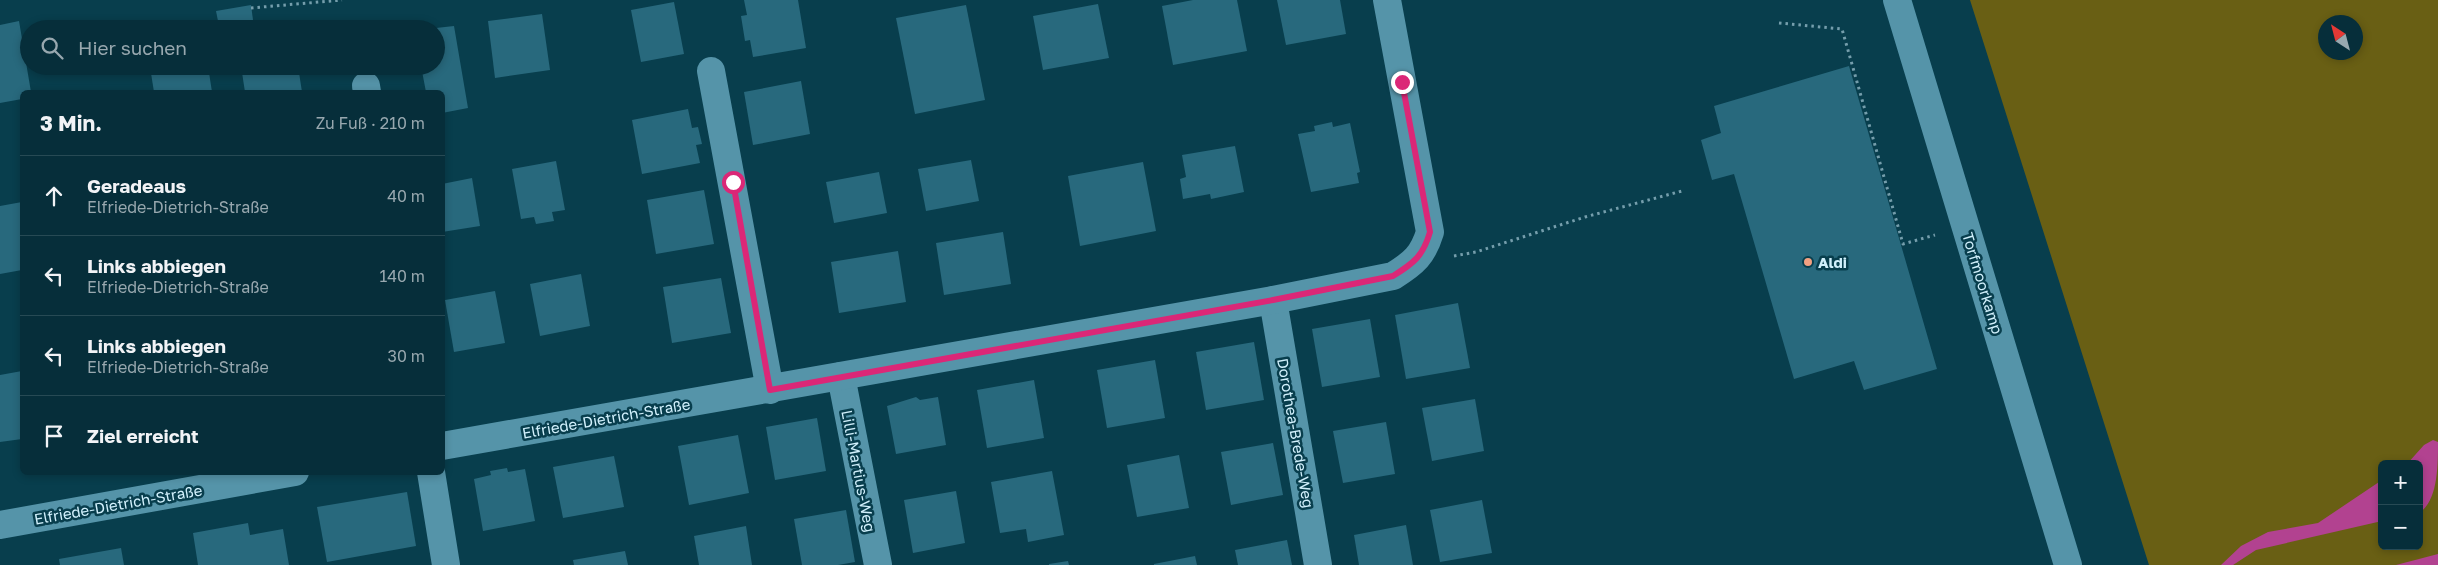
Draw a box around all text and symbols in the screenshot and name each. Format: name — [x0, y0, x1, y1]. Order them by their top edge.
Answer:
north arrow — [2318, 15, 2363, 60]
search box — [20, 20, 445, 75]
icon: search — [38, 34, 66, 62]
text: Hier suchen — [78, 36, 187, 59]
route end — [1391, 71, 1414, 94]
text: 3 Min. — [40, 110, 102, 136]
text: Zu Fuß · 210 m — [316, 113, 425, 133]
route start — [722, 171, 745, 194]
text: Geradeaus — [87, 174, 186, 197]
icon: ahead — [40, 182, 68, 210]
text: 40 m — [387, 186, 425, 206]
text: Elfriede-Dietrich-Straße — [87, 197, 269, 217]
street label: Torfmoorkamp — [1959, 230, 2007, 336]
place label: Aldi — [1818, 253, 1847, 271]
text: Links abbiegen — [87, 254, 226, 277]
marker: Aldi — [1802, 256, 1814, 268]
icon: left — [40, 262, 68, 290]
text: 140 m — [379, 266, 425, 286]
text: Elfriede-Dietrich-Straße — [87, 277, 269, 297]
text: Links abbiegen — [87, 334, 226, 357]
icon: left — [40, 342, 68, 370]
text: 30 m — [388, 346, 425, 366]
text: Elfriede-Dietrich-Straße — [87, 357, 269, 377]
street label: Dorothea-Brede-Weg — [1274, 357, 1318, 509]
street label: Elfriede-Dietrich-Straße — [521, 394, 692, 442]
street label: Lilli-Martius-Weg — [838, 408, 880, 534]
icon: arrive — [40, 422, 68, 450]
text: Ziel erreicht — [87, 424, 199, 447]
map controls — [2378, 460, 2423, 550]
button: + — [2378, 460, 2423, 505]
street label: Elfriede-Dietrich-Straße — [33, 480, 204, 528]
button: − — [2378, 505, 2423, 550]

